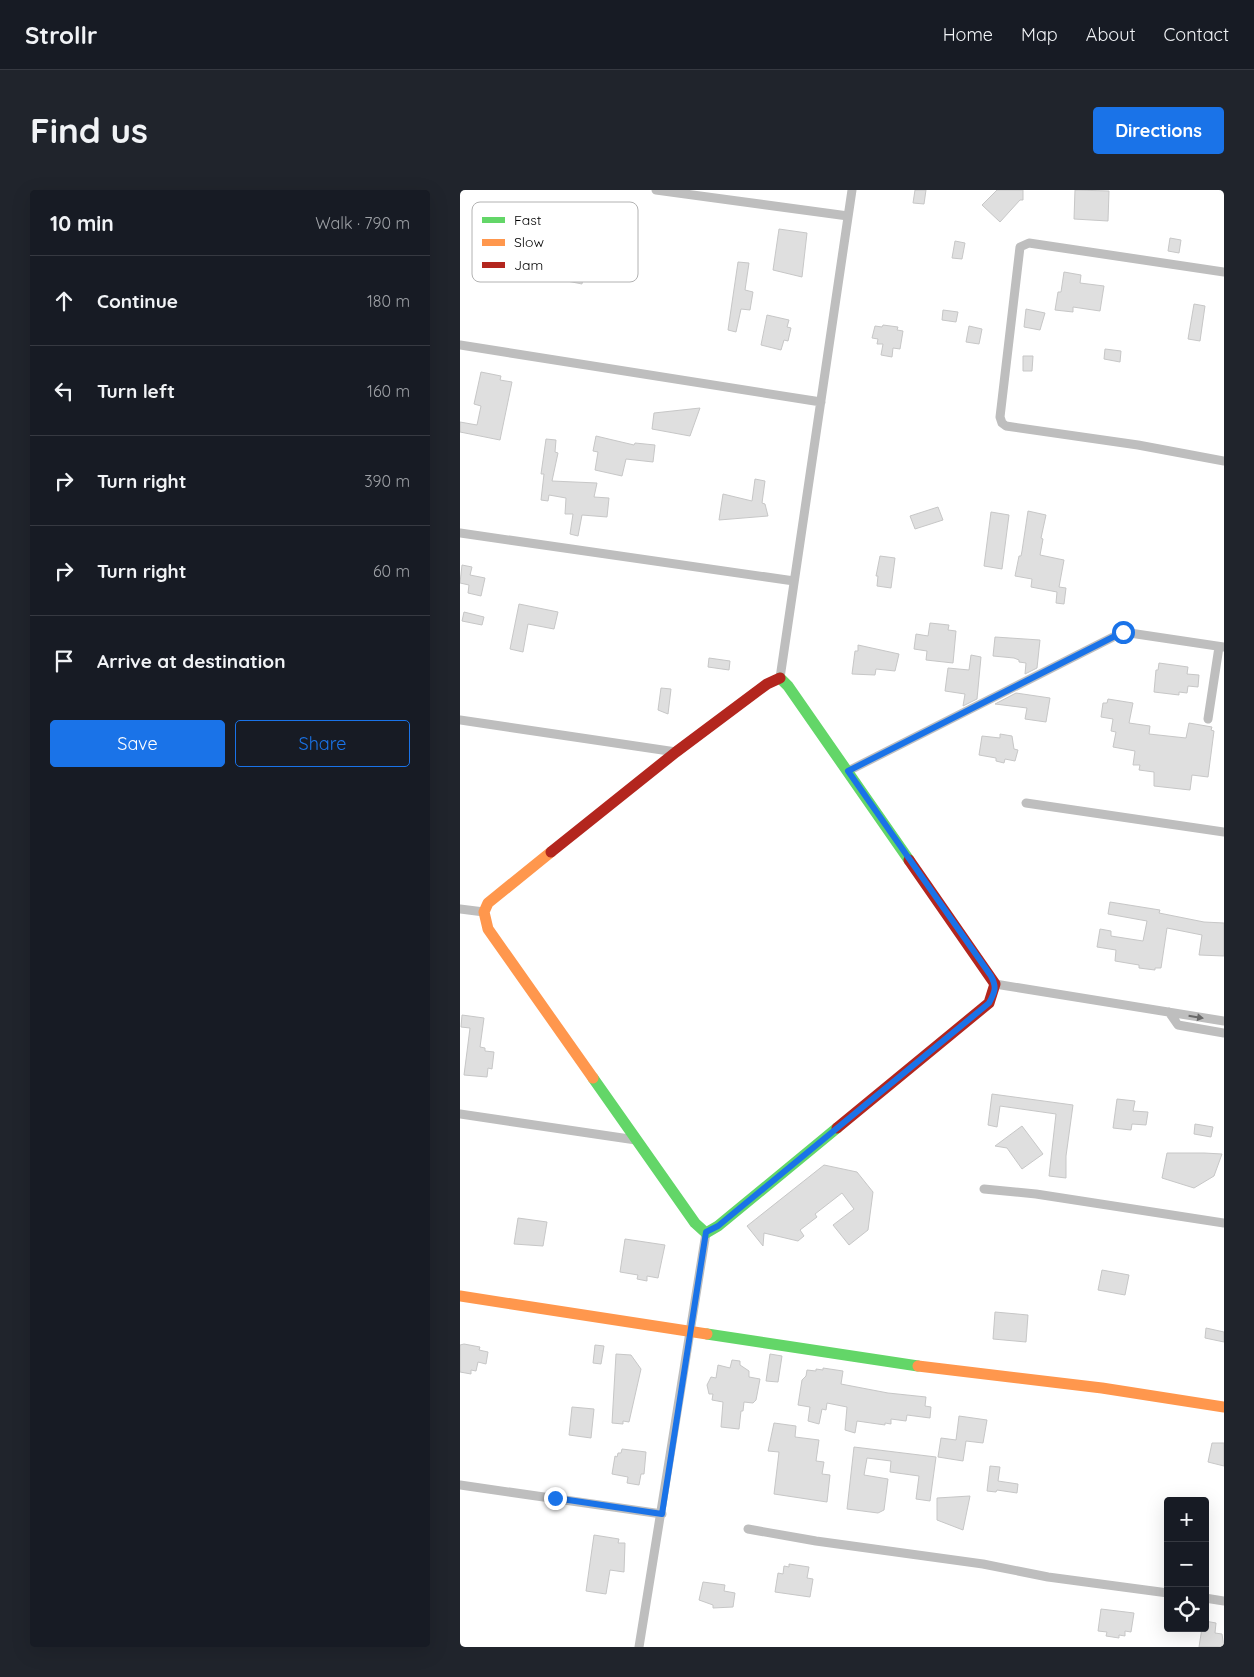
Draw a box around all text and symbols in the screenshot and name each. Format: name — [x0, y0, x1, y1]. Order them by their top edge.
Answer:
text: Strollr — [25, 20, 97, 50]
text: Home — [943, 23, 993, 46]
text: Map — [1021, 23, 1058, 46]
text: About — [1086, 23, 1136, 46]
text: Contact — [1164, 23, 1229, 46]
button: Directions — [1093, 107, 1224, 154]
text: Find us — [30, 108, 148, 152]
legend — [472, 202, 638, 282]
text: 10 min — [50, 210, 114, 236]
text: Fast — [514, 211, 542, 229]
text: Walk · 790 m — [315, 213, 410, 233]
text: Slow — [514, 233, 544, 251]
text: Jam — [514, 256, 543, 274]
icon: ahead — [50, 287, 78, 315]
text: Continue — [97, 289, 178, 313]
text: 180 m — [367, 291, 410, 311]
icon: left — [50, 377, 78, 405]
text: Turn left — [97, 379, 175, 403]
text: 160 m — [367, 381, 410, 401]
icon: right — [50, 467, 78, 495]
text: Turn right — [97, 469, 186, 493]
text: 390 m — [364, 471, 410, 491]
icon: right — [50, 557, 78, 585]
text: Turn right — [97, 559, 186, 583]
text: 60 m — [373, 561, 410, 581]
route start — [1112, 621, 1135, 644]
icon: arrive — [50, 647, 78, 675]
text: Arrive at destination — [97, 649, 286, 673]
button: Save — [50, 720, 225, 767]
button: Share — [235, 720, 410, 767]
one-way arrow — [1189, 1013, 1205, 1021]
route end — [544, 1487, 567, 1510]
map controls — [1164, 1497, 1209, 1632]
button: + — [1164, 1497, 1209, 1542]
button: − — [1164, 1542, 1209, 1587]
button: locate — [1164, 1587, 1209, 1632]

